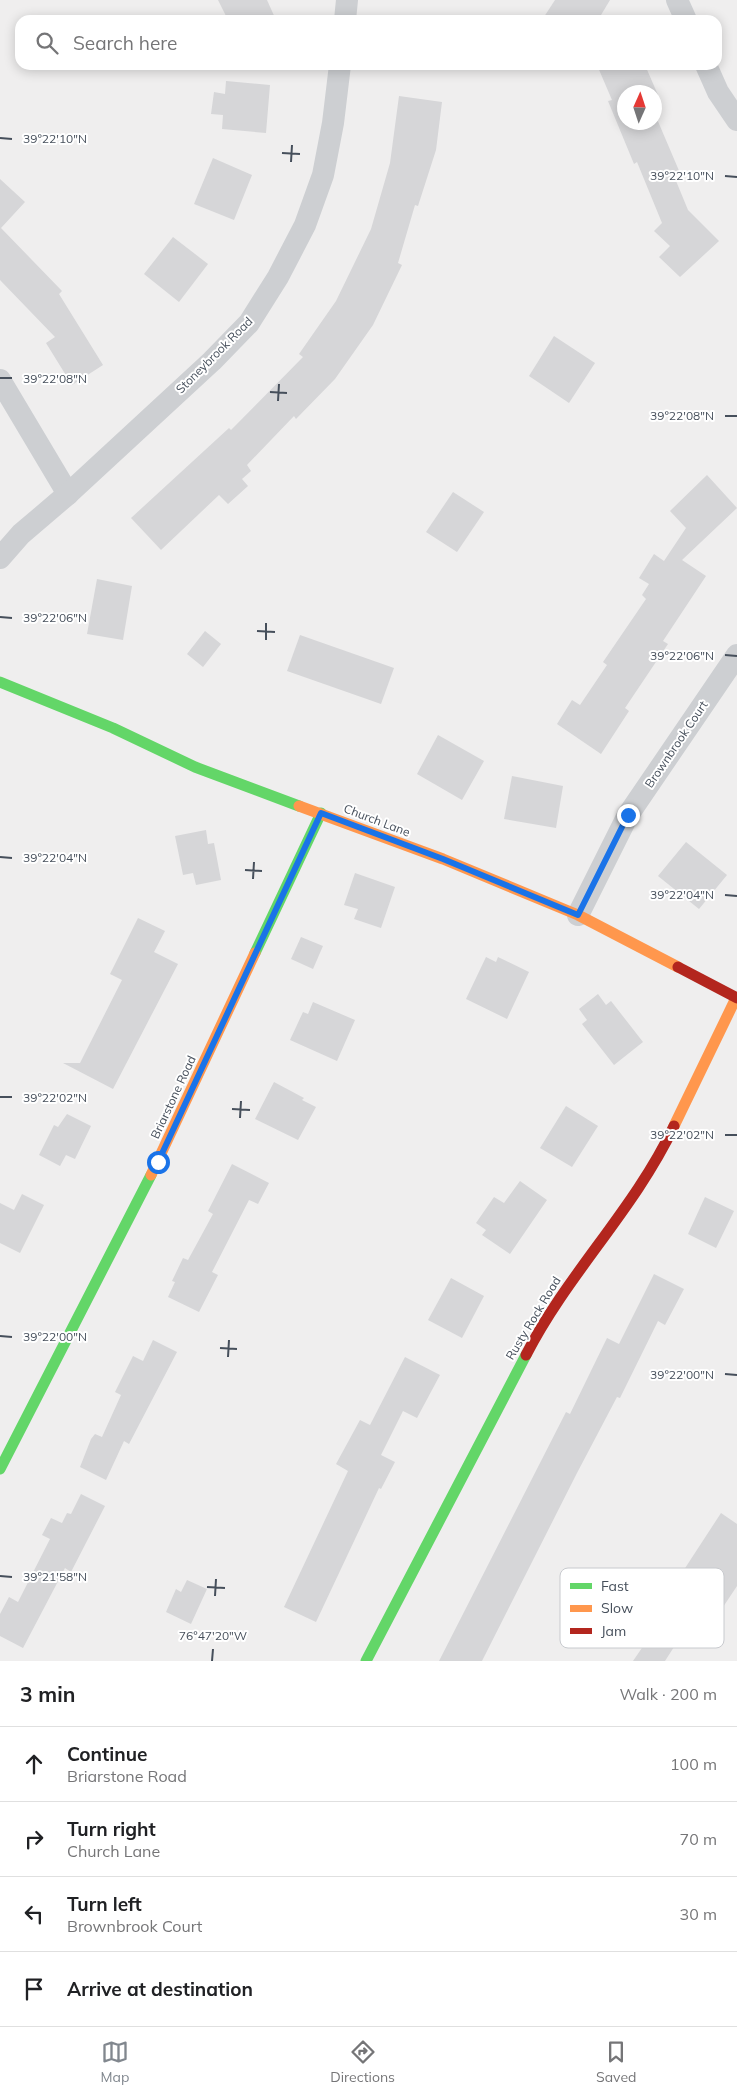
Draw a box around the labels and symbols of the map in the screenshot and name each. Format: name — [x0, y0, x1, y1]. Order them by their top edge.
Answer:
north arrow — [617, 85, 662, 130]
text: 39°22'10"N — [23, 131, 87, 146]
text: 39°22'10"N — [650, 168, 714, 183]
street label: Stoneybrook Road — [173, 314, 255, 396]
text: 39°22'08"N — [23, 371, 87, 386]
text: 39°22'08"N — [650, 408, 714, 423]
text: 39°22'06"N — [23, 610, 87, 625]
text: 39°22'06"N — [650, 648, 714, 663]
street label: Brownbrook Court — [641, 698, 711, 790]
street label: Church Lane — [342, 800, 412, 840]
route end — [617, 804, 640, 827]
text: 39°22'04"N — [23, 850, 87, 865]
text: 39°22'04"N — [650, 887, 714, 902]
street label: Briarstone Road — [147, 1053, 199, 1141]
text: 39°22'02"N — [23, 1090, 87, 1105]
text: 39°22'02"N — [650, 1127, 714, 1142]
route start — [147, 1151, 170, 1174]
street label: Rusty Rock Road — [502, 1274, 564, 1362]
text: 39°22'00"N — [23, 1329, 87, 1344]
text: 39°22'00"N — [650, 1367, 714, 1382]
legend — [560, 1568, 724, 1648]
text: 39°21'58"N — [23, 1569, 87, 1584]
text: Fast — [601, 1577, 629, 1595]
text: Slow — [601, 1599, 633, 1617]
text: Jam — [601, 1622, 626, 1640]
text: 76°47'20"W — [179, 1628, 247, 1643]

